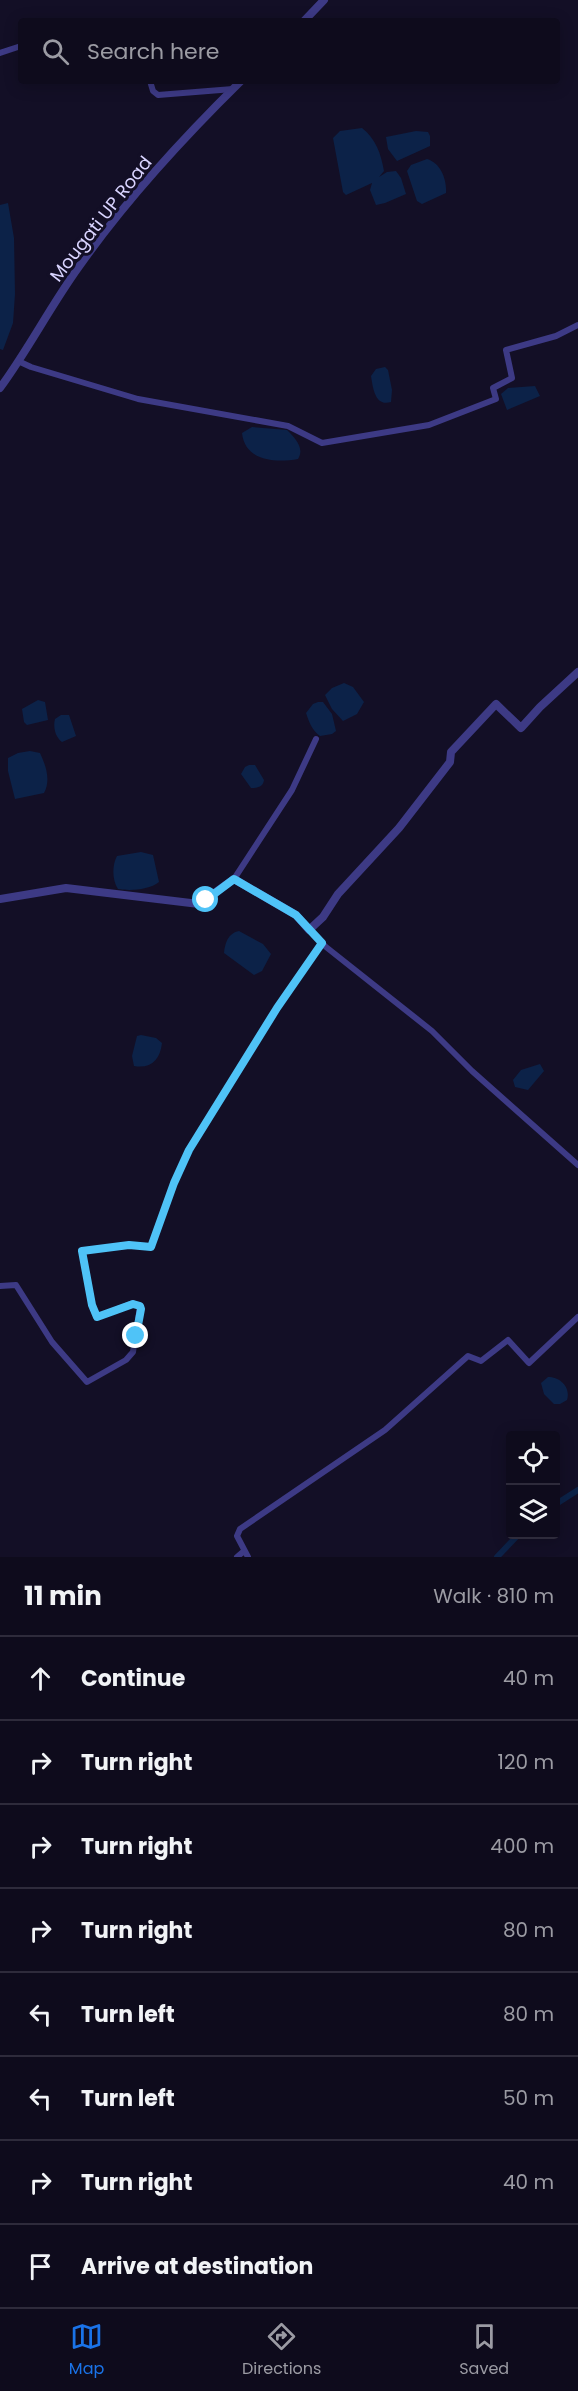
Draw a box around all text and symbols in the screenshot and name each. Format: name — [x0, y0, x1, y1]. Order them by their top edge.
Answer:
search box — [18, 18, 560, 84]
icon: search — [39, 35, 72, 68]
text: Search here — [87, 36, 220, 67]
street label: Mougati UP Road — [44, 151, 158, 287]
route start — [192, 886, 218, 912]
route end — [122, 1322, 148, 1348]
map controls — [506, 1431, 560, 1539]
button: locate — [506, 1431, 560, 1485]
button: layers — [506, 1485, 560, 1539]
text: 11 min — [24, 1578, 102, 1614]
text: Walk · 810 m — [433, 1582, 554, 1610]
icon: ahead — [24, 1662, 57, 1695]
text: Continue — [81, 1663, 185, 1694]
text: 40 m — [503, 1664, 554, 1692]
icon: right — [24, 1746, 57, 1779]
text: Turn right — [81, 1747, 192, 1778]
text: 120 m — [498, 1748, 554, 1776]
icon: right — [24, 1830, 57, 1863]
text: Turn right — [81, 1831, 192, 1862]
text: 400 m — [490, 1832, 554, 1860]
icon: right — [24, 1914, 57, 1947]
text: Turn right — [81, 1915, 192, 1946]
text: 80 m — [503, 1916, 554, 1944]
icon: left — [24, 1998, 57, 2031]
text: Turn left — [81, 1999, 175, 2030]
text: 80 m — [503, 2000, 554, 2028]
icon: left — [24, 2082, 57, 2115]
text: Turn left — [81, 2083, 175, 2114]
text: 50 m — [503, 2084, 554, 2112]
icon: right — [24, 2166, 57, 2199]
text: Turn right — [81, 2167, 192, 2198]
text: 40 m — [503, 2168, 554, 2196]
icon: arrive — [24, 2250, 57, 2283]
text: Arrive at destination — [81, 2251, 313, 2282]
tab: Map — [69, 2320, 104, 2381]
tab: Directions — [242, 2320, 321, 2381]
tab: Saved — [459, 2320, 509, 2381]

